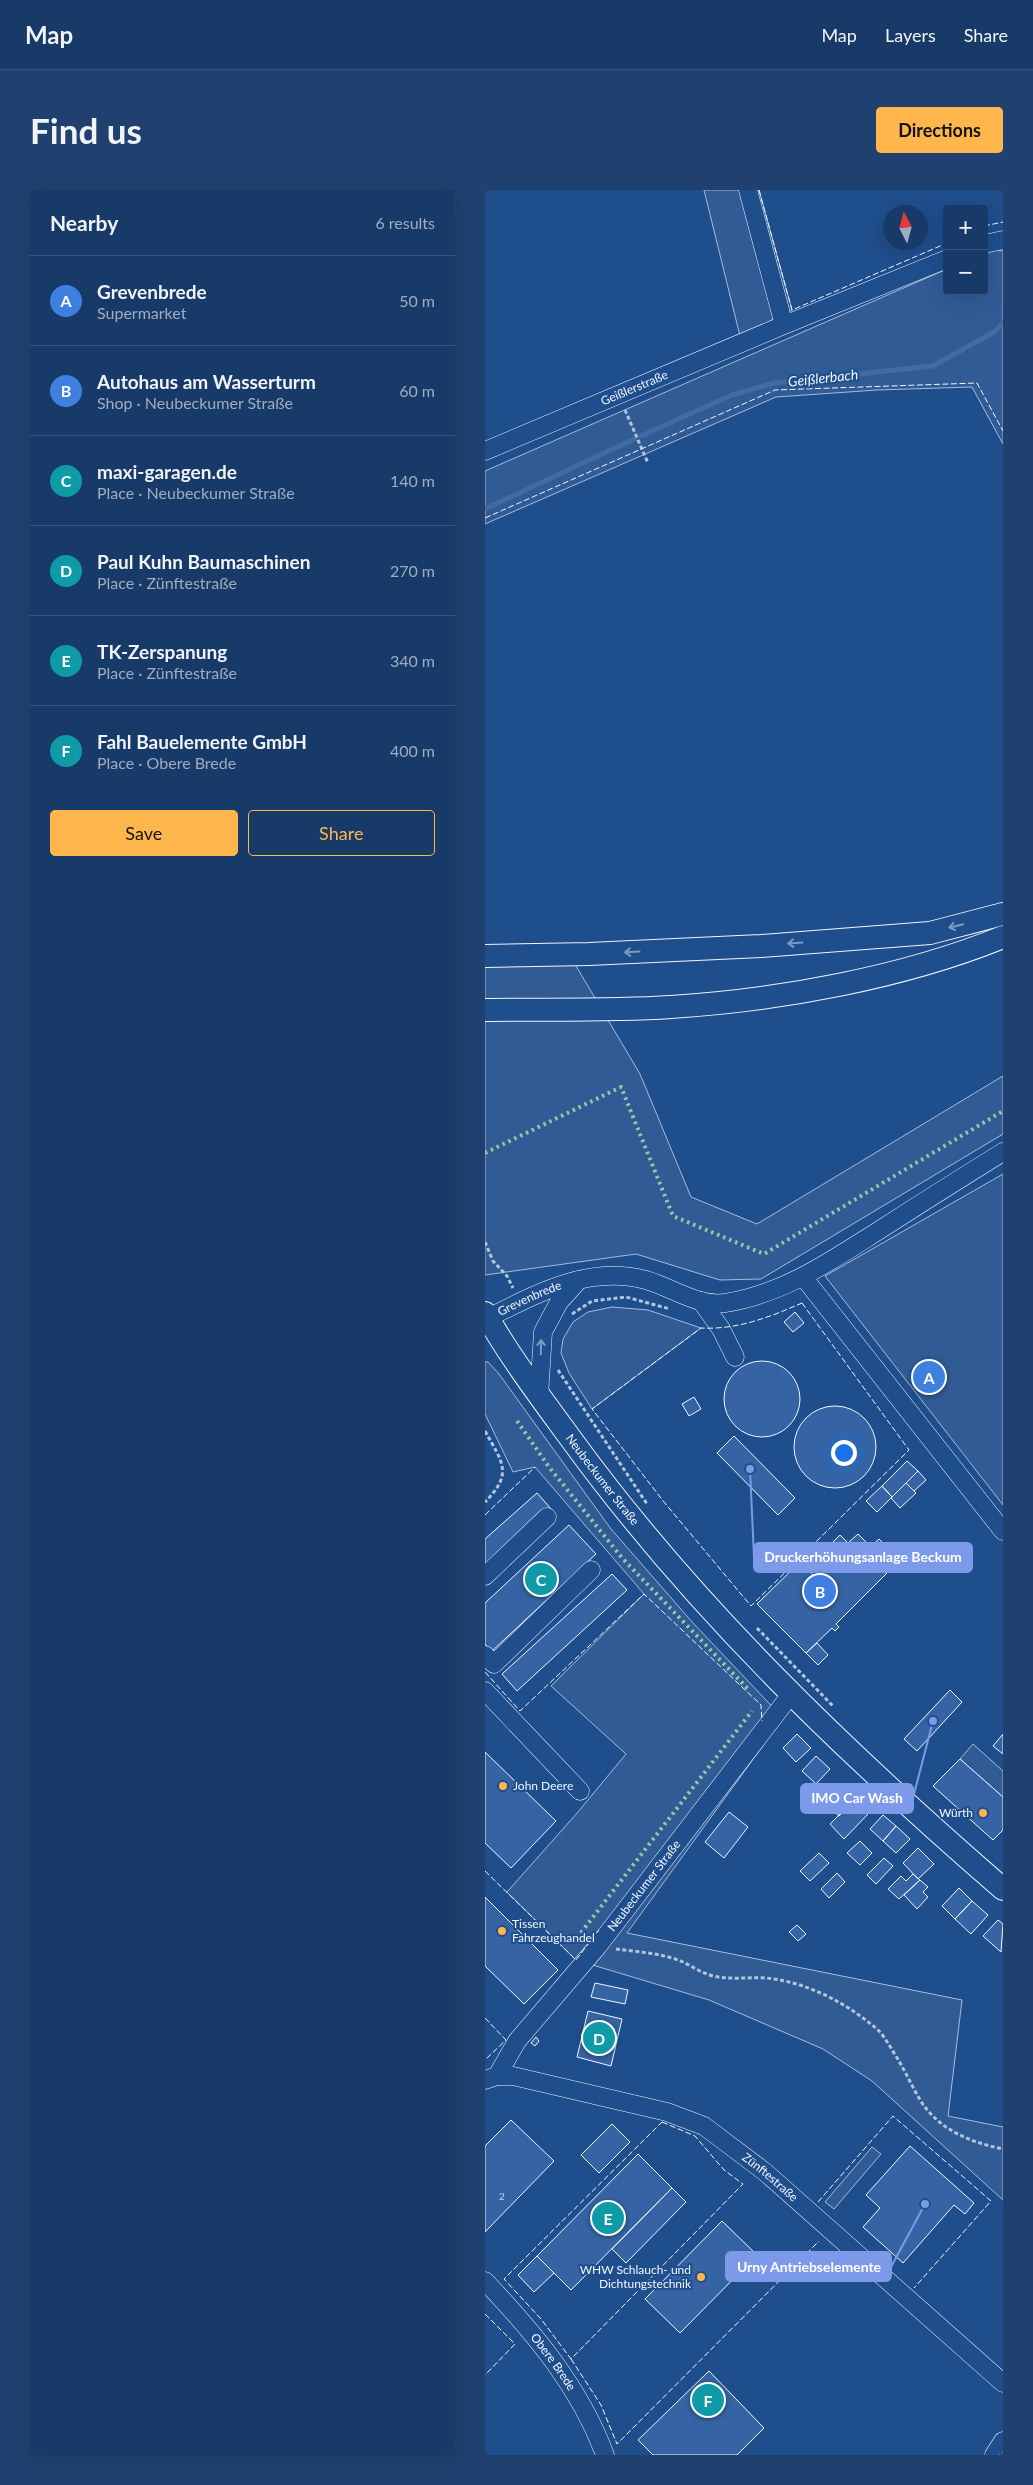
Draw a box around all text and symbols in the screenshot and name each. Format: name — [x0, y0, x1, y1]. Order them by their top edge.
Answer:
text: Map — [25, 20, 73, 49]
text: Map — [821, 24, 857, 46]
text: Layers — [885, 24, 936, 46]
text: Share — [964, 24, 1008, 46]
button: Directions — [876, 107, 1003, 153]
text: Find us — [30, 109, 142, 151]
north arrow — [883, 205, 928, 250]
map controls — [943, 205, 988, 295]
button: + — [943, 205, 988, 250]
text: Nearby — [50, 210, 118, 235]
text: 6 results — [375, 213, 435, 232]
button: − — [943, 250, 988, 295]
text: Grevenbrede — [97, 280, 207, 303]
text: A — [60, 291, 72, 310]
text: 50 m — [399, 291, 435, 310]
text: Supermarket — [97, 303, 186, 322]
water label: Geißlerbach — [787, 365, 859, 390]
street label: Geißlerstraße — [598, 367, 670, 408]
text: Autohaus am Wasserturm — [97, 370, 316, 393]
text: B — [61, 381, 71, 400]
text: 60 m — [399, 381, 435, 400]
text: Shop · Neubeckumer Straße — [97, 393, 293, 412]
text: maxi-garagen.de — [97, 460, 237, 483]
text: C — [61, 471, 71, 490]
text: 140 m — [390, 471, 435, 490]
text: Place · Neubeckumer Straße — [97, 483, 295, 502]
text: Paul Kuhn Baumaschinen — [97, 550, 310, 573]
text: D — [60, 561, 72, 580]
text: 270 m — [390, 561, 435, 580]
text: Place · Zünftestraße — [97, 573, 237, 592]
text: TK-Zerspanung — [97, 640, 227, 663]
text: E — [61, 651, 71, 670]
text: 340 m — [390, 651, 435, 670]
text: Place · Zünftestraße — [97, 663, 237, 682]
text: Fahl Bauelemente GmbH — [97, 730, 307, 753]
text: F — [61, 741, 71, 760]
text: 400 m — [390, 741, 435, 760]
text: Place · Obere Brede — [97, 753, 236, 772]
button: Save — [50, 810, 238, 856]
button: Share — [248, 810, 435, 856]
one-way arrow — [948, 922, 964, 932]
one-way arrow — [787, 939, 803, 948]
one-way arrow — [625, 948, 641, 957]
street label: Grevenbrede — [495, 1277, 563, 1319]
one-way arrow — [537, 1339, 546, 1355]
pin: A — [913, 1358, 945, 1396]
street label: Neubeckumer Straße — [563, 1431, 643, 1528]
your location — [831, 1440, 857, 1466]
callout: Druckerhöhungsanlage Beckum — [754, 1543, 972, 1572]
text: Druckerhöhungsanlage Beckum — [764, 1548, 962, 1565]
pin: C — [525, 1560, 557, 1598]
pin: B — [804, 1572, 836, 1610]
place label: John Deere — [513, 1778, 573, 1793]
marker: John Deere — [497, 1780, 509, 1792]
callout: IMO Car Wash — [801, 1784, 913, 1813]
text: IMO Car Wash — [811, 1789, 903, 1806]
place label: Würth — [939, 1805, 973, 1820]
marker: Würth — [977, 1807, 989, 1819]
street label: Neubeckumer Straße — [604, 1837, 684, 1934]
place label: Tissen Fahrzeughandel — [512, 1916, 595, 1945]
marker: Tissen Fahrzeughandel — [496, 1925, 508, 1937]
pin: D — [583, 2019, 615, 2057]
street label: Zünftestraße — [739, 2150, 801, 2205]
house number: 2 — [499, 2190, 505, 2202]
pin: E — [592, 2199, 624, 2237]
callout: Urny Antriebselemente — [726, 2252, 891, 2281]
text: Urny Antriebselemente — [737, 2258, 882, 2275]
place label: WHW Schlauch- und Dichtungstechnik — [580, 2262, 692, 2291]
marker: WHW Schlauch- und Dichtungstechnik — [695, 2271, 707, 2283]
street label: Obere Brede — [528, 2330, 579, 2393]
pin: F — [692, 2381, 724, 2419]

